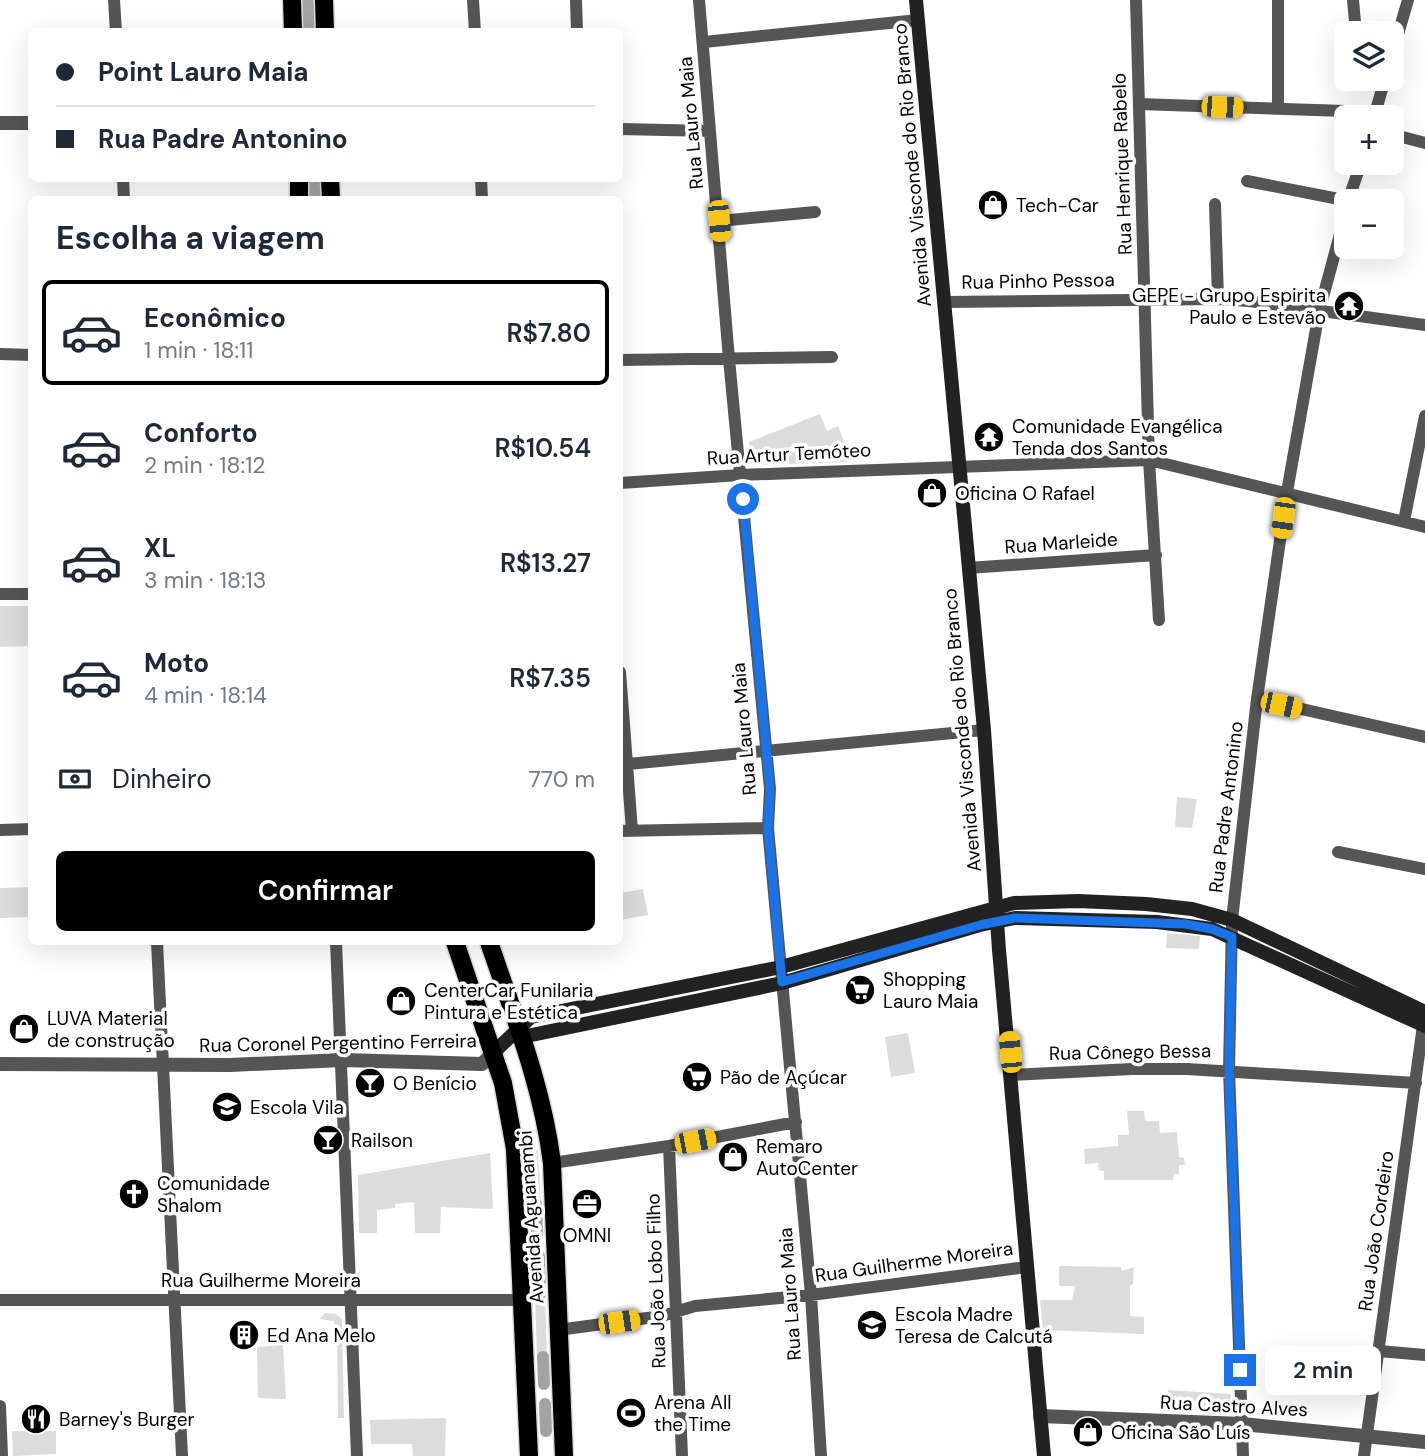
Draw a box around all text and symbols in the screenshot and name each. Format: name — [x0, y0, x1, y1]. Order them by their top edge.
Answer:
map controls — [1334, 21, 1404, 259]
button: layers — [1334, 21, 1404, 91]
street label: Avenida Visconde do Rio Branco — [887, 22, 937, 308]
text: Point Lauro Maia — [98, 55, 309, 89]
street label: Rua Lauro Maia — [673, 56, 709, 190]
street label: Rua Henrique Rabelo — [1106, 73, 1138, 255]
car — [1201, 96, 1244, 118]
button: + — [1334, 105, 1404, 175]
text: Rua Padre Antonino — [98, 122, 348, 156]
shop icon: Tech-Car — [976, 188, 1010, 222]
button: − — [1334, 189, 1404, 259]
place label: Tech-Car — [1016, 193, 1099, 218]
car — [707, 199, 732, 243]
text: Escolha a viagem — [56, 217, 325, 259]
street label: Rua Pinho Pessoa — [961, 267, 1115, 295]
place label: GEPE - Grupo Espirita Paulo e Estevão — [1132, 283, 1326, 330]
temple icon: GEPE - Grupo Espirita Paulo e Estevão — [1332, 289, 1366, 323]
icon: car — [60, 301, 123, 364]
text: Econômico — [144, 301, 286, 335]
text: R$7.80 — [506, 316, 591, 350]
text: 1 min · 18:11 — [144, 335, 253, 365]
place label: Comunidade Evangélica Tenda dos Santos — [1012, 414, 1223, 461]
icon: car — [60, 416, 123, 479]
text: Conforto — [144, 416, 258, 450]
temple icon: Comunidade Evangélica Tenda dos Santos — [972, 420, 1006, 454]
text: R$10.54 — [494, 431, 591, 465]
street label: Rua Artur Temóteo — [706, 437, 872, 471]
text: 2 min · 18:12 — [144, 450, 266, 480]
shop icon: Oficina O Rafael — [915, 476, 949, 510]
place label: Oficina O Rafael — [955, 481, 1095, 506]
route start — [727, 483, 759, 515]
car — [1270, 496, 1297, 540]
street label: Rua Marleide — [1004, 527, 1118, 559]
icon: car — [60, 531, 123, 594]
text: XL — [144, 531, 176, 565]
text: R$13.27 — [500, 546, 591, 580]
text: 3 min · 18:13 — [144, 565, 266, 595]
street label: Avenida Visconde do Rio Branco — [937, 587, 987, 873]
icon: car — [60, 646, 123, 709]
text: Moto — [144, 646, 209, 680]
text: R$7.35 — [509, 661, 591, 695]
street label: Rua Lauro Maia — [726, 662, 762, 796]
text: 4 min · 18:14 — [144, 680, 267, 710]
car — [1259, 690, 1304, 720]
street label: Rua Padre Antonino — [1203, 720, 1249, 894]
icon: cash — [56, 760, 94, 798]
text: Dinheiro — [112, 762, 212, 796]
text: 770 m — [528, 764, 595, 794]
button: Confirmar — [56, 851, 595, 931]
place label: Shopping Lauro Maia — [883, 967, 978, 1014]
supermarket icon: Shopping Lauro Maia — [843, 973, 877, 1007]
place label: CenterCar Funilaria Pintura e Estética — [424, 978, 593, 1025]
shop icon: CenterCar Funilaria Pintura e Estética — [384, 984, 418, 1018]
place label: LUVA Material de construção — [47, 1006, 175, 1053]
shop icon: LUVA Material de construção — [7, 1012, 41, 1046]
street label: Rua Coronel Pergentino Ferreira — [199, 1028, 477, 1058]
car — [998, 1030, 1023, 1074]
street label: Rua Cônego Bessa — [1049, 1038, 1211, 1066]
supermarket icon: Pão de Açúcar — [680, 1060, 714, 1094]
place label: Pão de Açúcar — [720, 1065, 847, 1090]
bar icon: O Benício — [353, 1066, 387, 1100]
place label: O Benício — [393, 1071, 477, 1096]
school or university icon: Escola Vila — [210, 1090, 244, 1124]
place label: Escola Vila — [250, 1095, 344, 1120]
bar icon: Railson — [311, 1123, 345, 1157]
car — [673, 1127, 718, 1155]
place label: Railson — [351, 1128, 413, 1153]
street label: Avenida Aguanambi — [512, 1129, 550, 1305]
place label: Remaro AutoCenter — [756, 1134, 858, 1181]
shop icon: Remaro AutoCenter — [716, 1140, 750, 1174]
street label: Rua João Cordeiro — [1352, 1149, 1400, 1313]
place label: Comunidade Shalom — [157, 1171, 270, 1218]
church icon: Comunidade Shalom — [117, 1177, 151, 1211]
office icon: OMNI — [570, 1187, 604, 1221]
street label: Rua João Lobo Filho — [640, 1193, 672, 1369]
place label: OMNI — [563, 1223, 611, 1248]
street label: Rua Lauro Maia — [773, 1227, 807, 1361]
street label: Rua Guilherme Moreira — [813, 1236, 1015, 1288]
street label: Rua Guilherme Moreira — [161, 1268, 361, 1293]
place label: Escola Madre Teresa de Calcutá — [895, 1302, 1053, 1349]
school or university icon: Escola Madre Teresa de Calcutá — [855, 1308, 889, 1342]
car — [597, 1309, 642, 1335]
building icon: Ed Ana Melo — [227, 1318, 261, 1352]
place label: Ed Ana Melo — [267, 1323, 376, 1348]
callout: 2 min — [1264, 1346, 1380, 1394]
route end — [1224, 1354, 1256, 1386]
text: 2 min — [1293, 1355, 1353, 1385]
place label: Arena All the Time — [654, 1390, 731, 1437]
street label: Rua Castro Alves — [1160, 1390, 1308, 1422]
sports icon: Arena All the Time — [614, 1396, 648, 1430]
restaurant icon: Barney's Burger — [19, 1402, 53, 1436]
place label: Barney's Burger — [59, 1407, 195, 1432]
shop icon: Oficina São Luís — [1071, 1415, 1105, 1449]
place label: Oficina São Luís — [1111, 1420, 1250, 1445]

